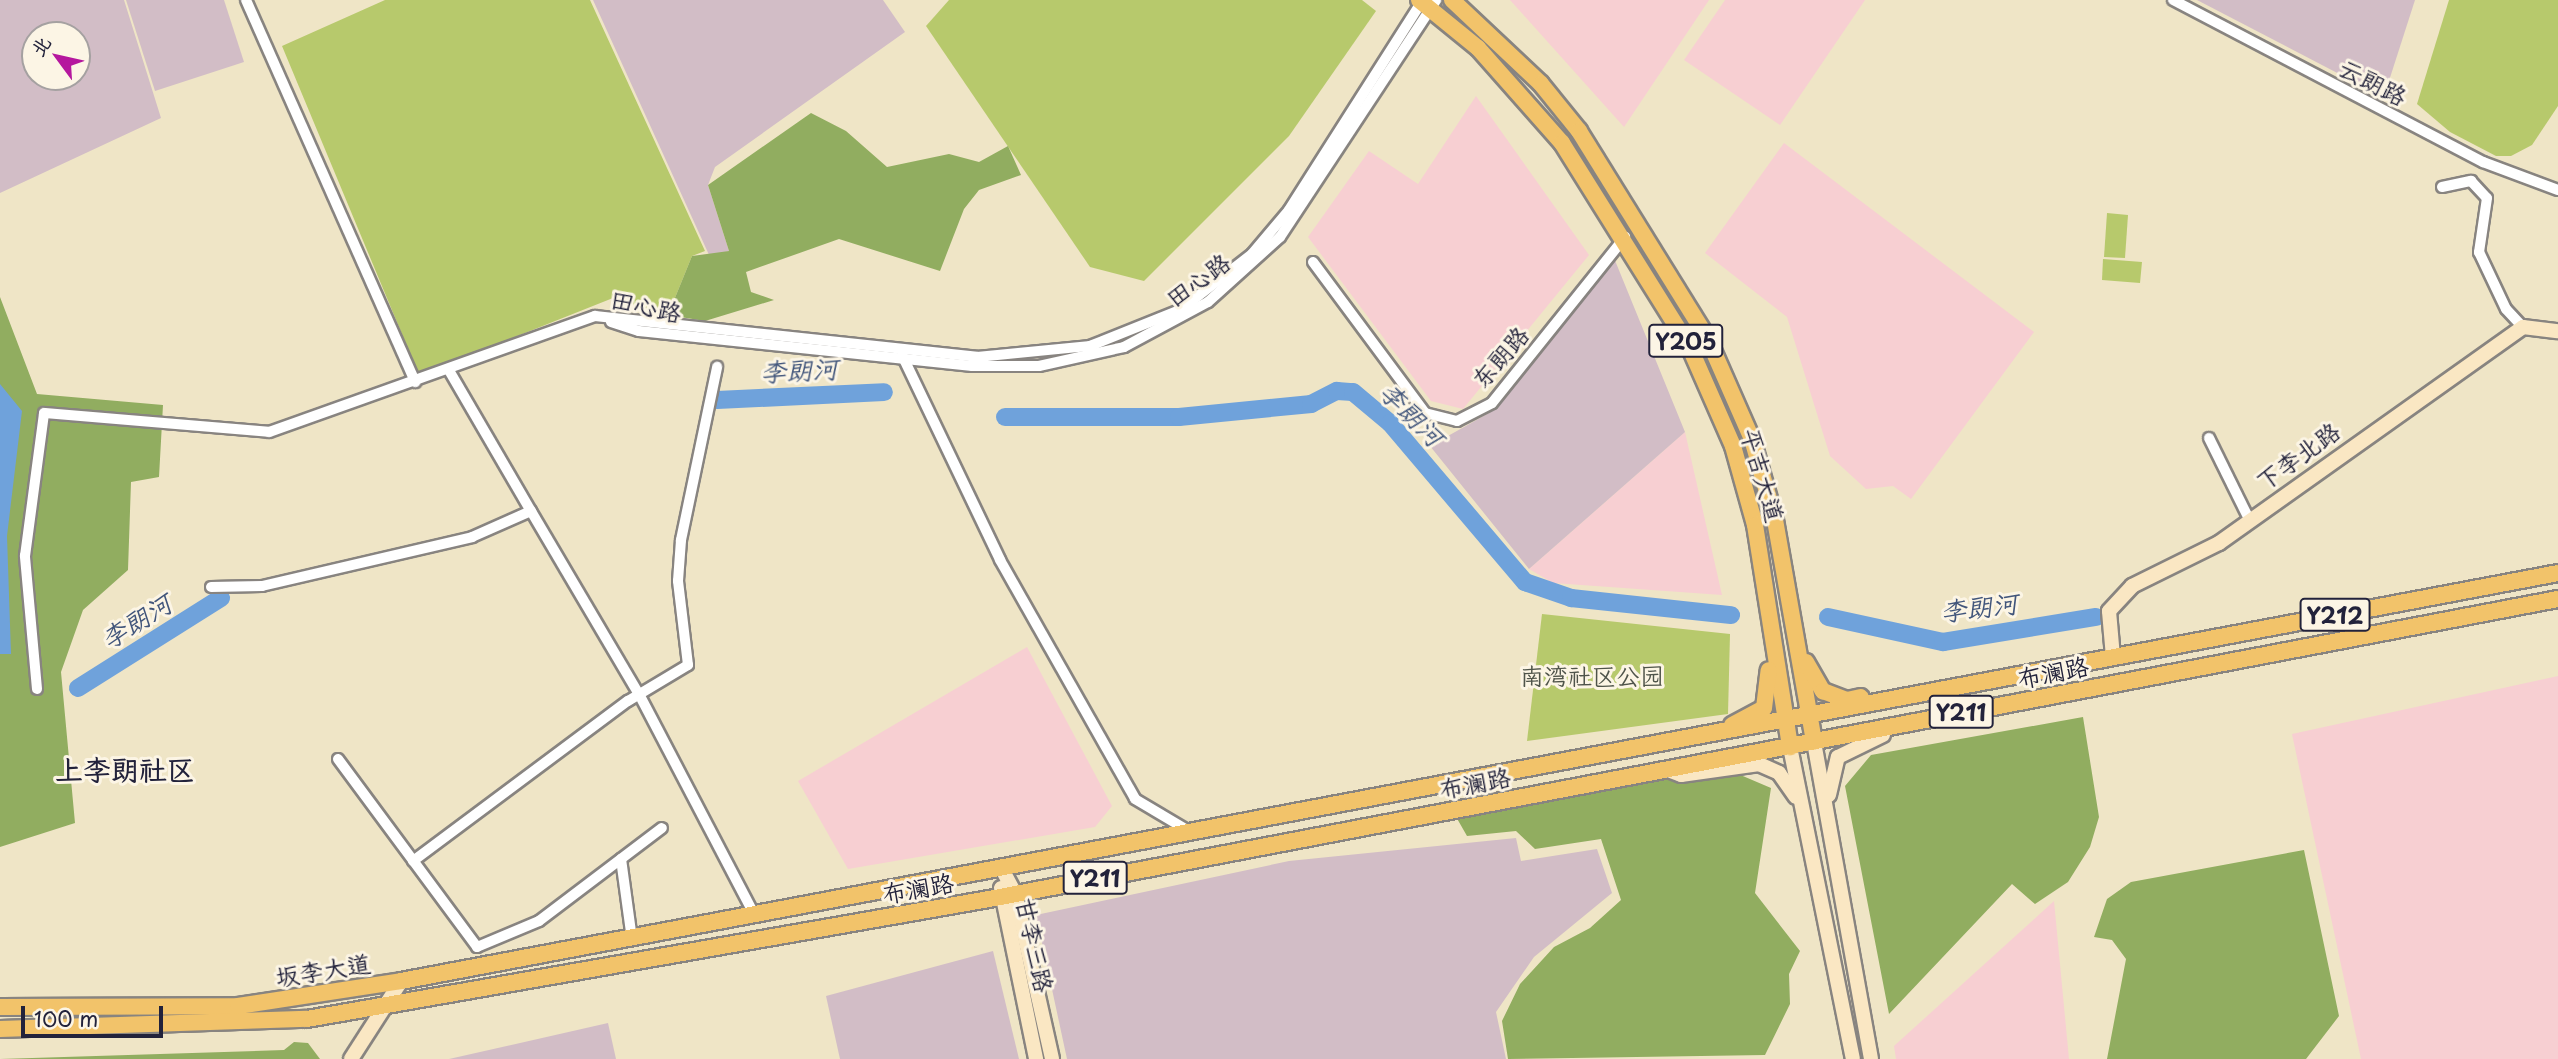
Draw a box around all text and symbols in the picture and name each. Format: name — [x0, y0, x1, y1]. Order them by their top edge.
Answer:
north arrow — [21, 21, 91, 91]
text: 北 — [23, 30, 57, 61]
street label: 云朗路 — [2334, 53, 2412, 111]
street label: 田心路 — [1160, 247, 1236, 313]
street label: 田心路 — [608, 284, 684, 328]
street label: 东朗路 — [1466, 320, 1534, 394]
road number: Y205 — [1648, 322, 1724, 360]
water label: 李朗河 — [759, 352, 839, 388]
water label: 李朗河 — [1373, 375, 1451, 453]
street label: 下李北路 — [2251, 416, 2345, 496]
street label: 平吉大道 — [1736, 425, 1790, 525]
water label: 李朗河 — [95, 587, 177, 655]
water label: 李朗河 — [1938, 587, 2020, 627]
road number: Y212 — [2298, 596, 2372, 635]
street label: 布澜路 — [2015, 651, 2091, 693]
park label: 南湾社区公园 — [1520, 662, 1664, 690]
road number: Y211 — [1928, 692, 1994, 732]
district label: 上李朗社区 — [55, 752, 195, 786]
street label: 布澜路 — [1437, 762, 1513, 804]
road number: Y211 — [1062, 858, 1128, 898]
street label: 布澜路 — [880, 868, 956, 908]
street label: 甘李三路 — [1011, 895, 1059, 995]
street label: 坂李大道 — [273, 948, 373, 992]
scale bar — [24, 992, 166, 1036]
text: 100 m — [34, 1002, 98, 1034]

